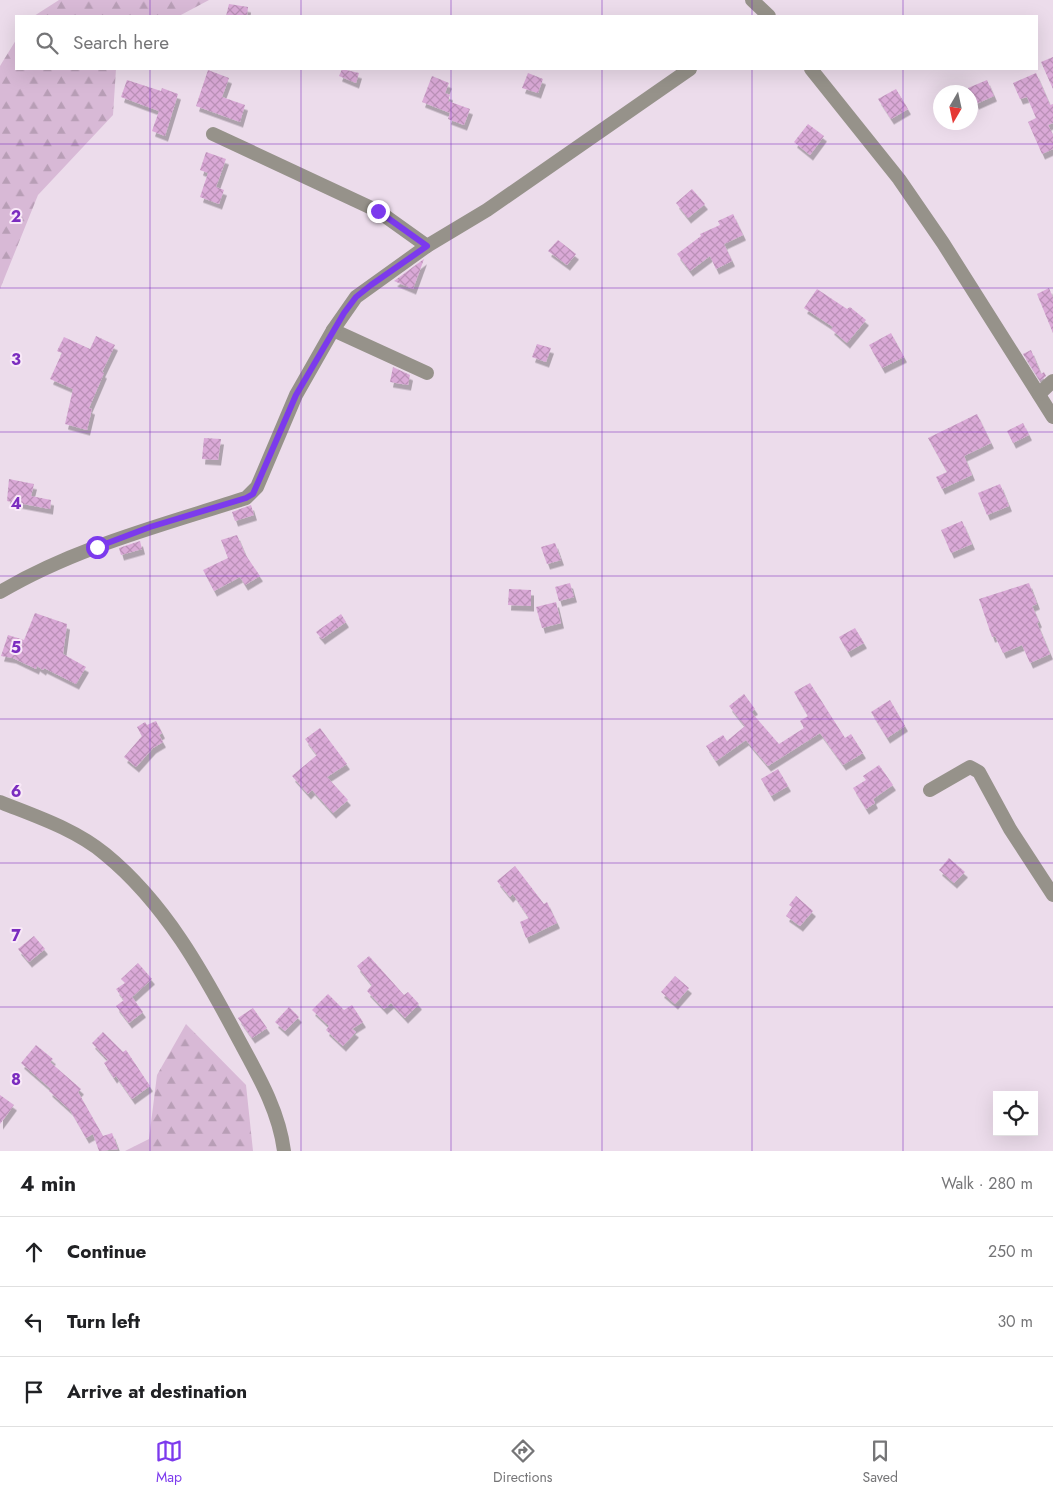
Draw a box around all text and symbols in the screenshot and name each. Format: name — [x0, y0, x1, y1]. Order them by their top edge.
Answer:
search box — [15, 15, 1038, 70]
icon: search — [33, 29, 61, 57]
text: Search here — [73, 29, 169, 56]
north arrow — [933, 85, 978, 130]
route end — [367, 200, 390, 223]
text: 2 — [11, 205, 21, 228]
text: 3 — [11, 348, 21, 371]
text: 4 — [10, 492, 22, 515]
route start — [86, 536, 109, 559]
text: 5 — [11, 636, 21, 659]
text: 6 — [11, 780, 21, 803]
text: 7 — [11, 924, 21, 947]
text: 8 — [11, 1068, 21, 1091]
map controls — [993, 1091, 1038, 1136]
button: locate — [993, 1091, 1038, 1136]
text: 4 min — [20, 1169, 76, 1199]
text: Walk · 280 m — [941, 1172, 1033, 1195]
icon: ahead — [20, 1238, 48, 1266]
text: Continue — [67, 1238, 146, 1265]
text: 250 m — [988, 1240, 1033, 1263]
icon: left — [20, 1308, 48, 1336]
text: Turn left — [67, 1308, 140, 1335]
text: 30 m — [997, 1310, 1033, 1333]
icon: arrive — [20, 1378, 48, 1406]
text: Arrive at destination — [67, 1378, 247, 1405]
tab: Map — [155, 1437, 183, 1487]
tab: Directions — [493, 1437, 552, 1487]
tab: Saved — [862, 1437, 898, 1487]

